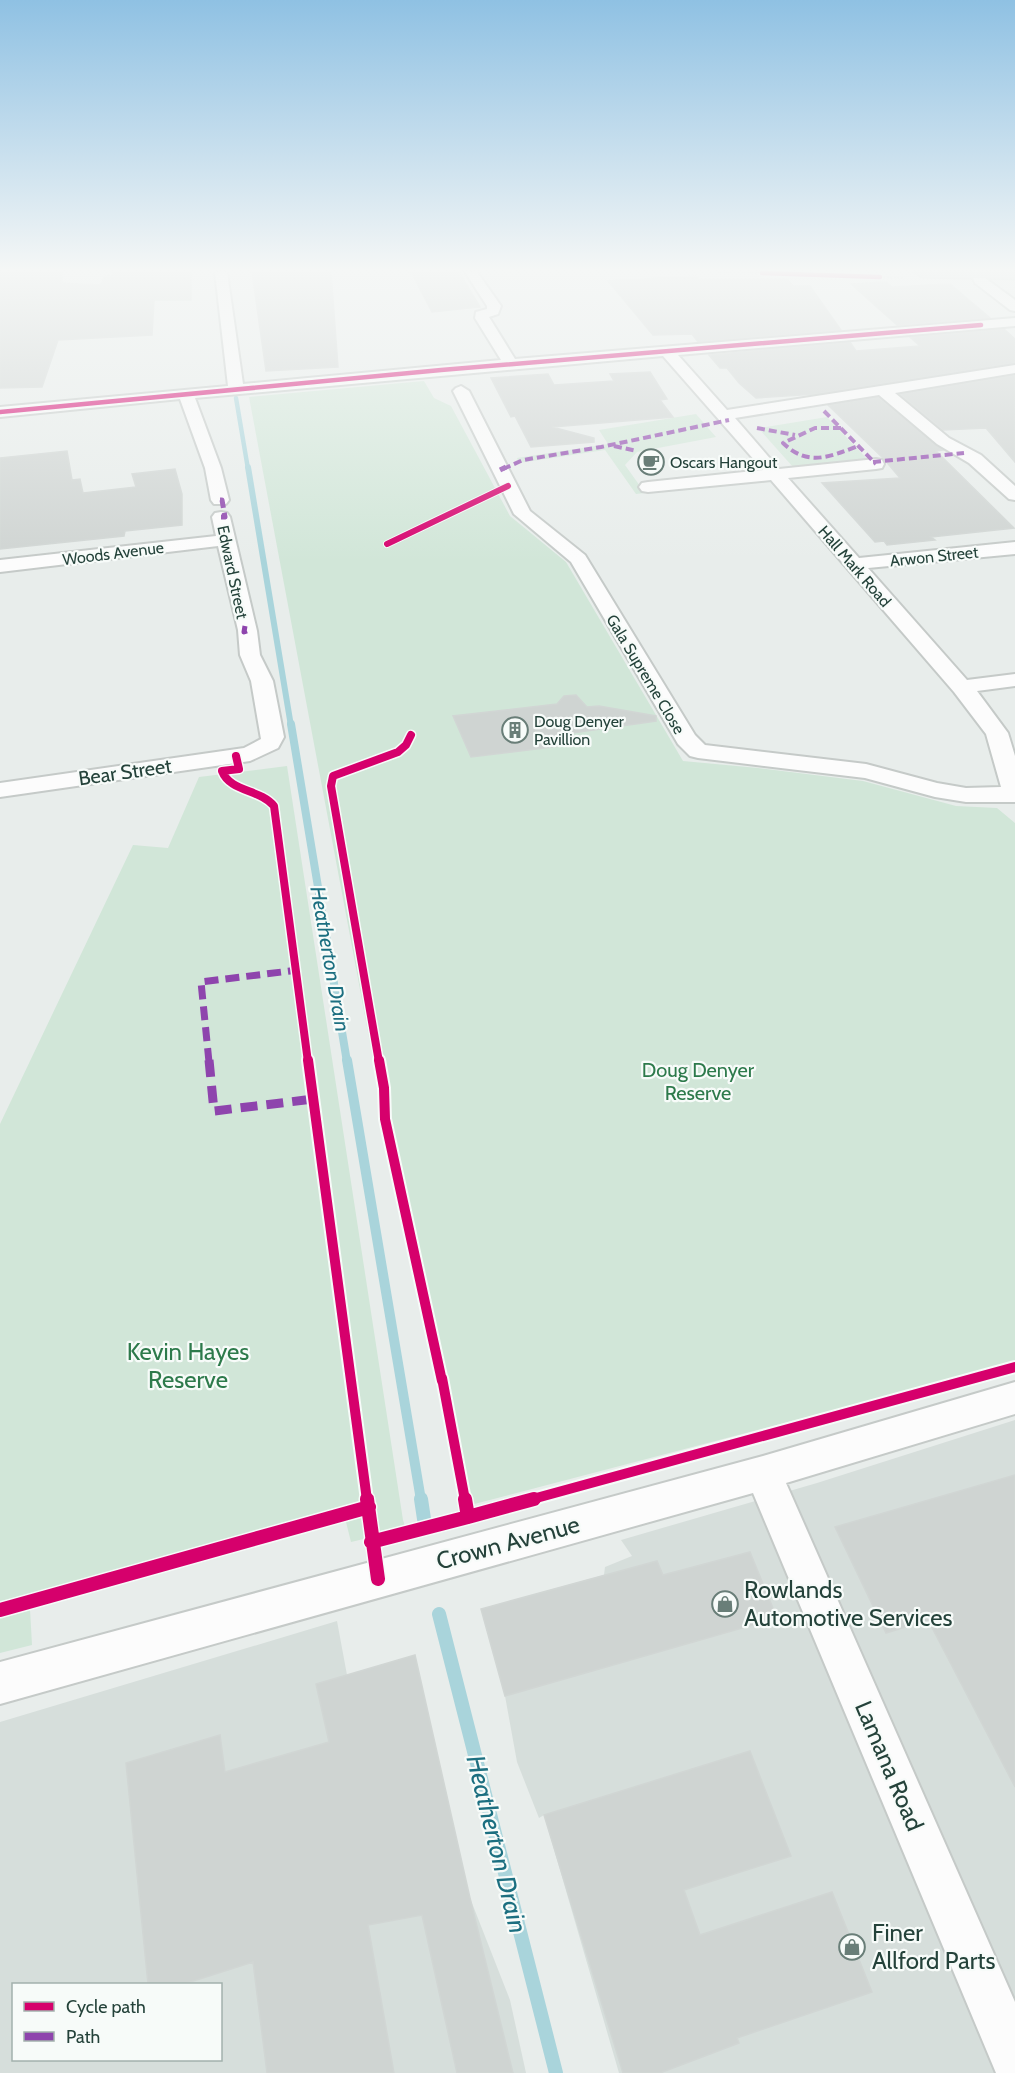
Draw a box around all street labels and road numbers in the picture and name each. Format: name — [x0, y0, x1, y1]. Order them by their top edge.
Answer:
street label: Hall Mark Road — [814, 522, 895, 611]
street label: Edward Street — [213, 524, 252, 621]
street label: Woods Avenue — [61, 538, 165, 569]
street label: Arwon Street — [889, 542, 980, 571]
street label: Gala Supreme Close — [602, 611, 689, 737]
street label: Bear Street — [77, 754, 173, 790]
street label: Crown Avenue — [433, 1509, 583, 1576]
street label: Lamana Road — [849, 1696, 930, 1835]

